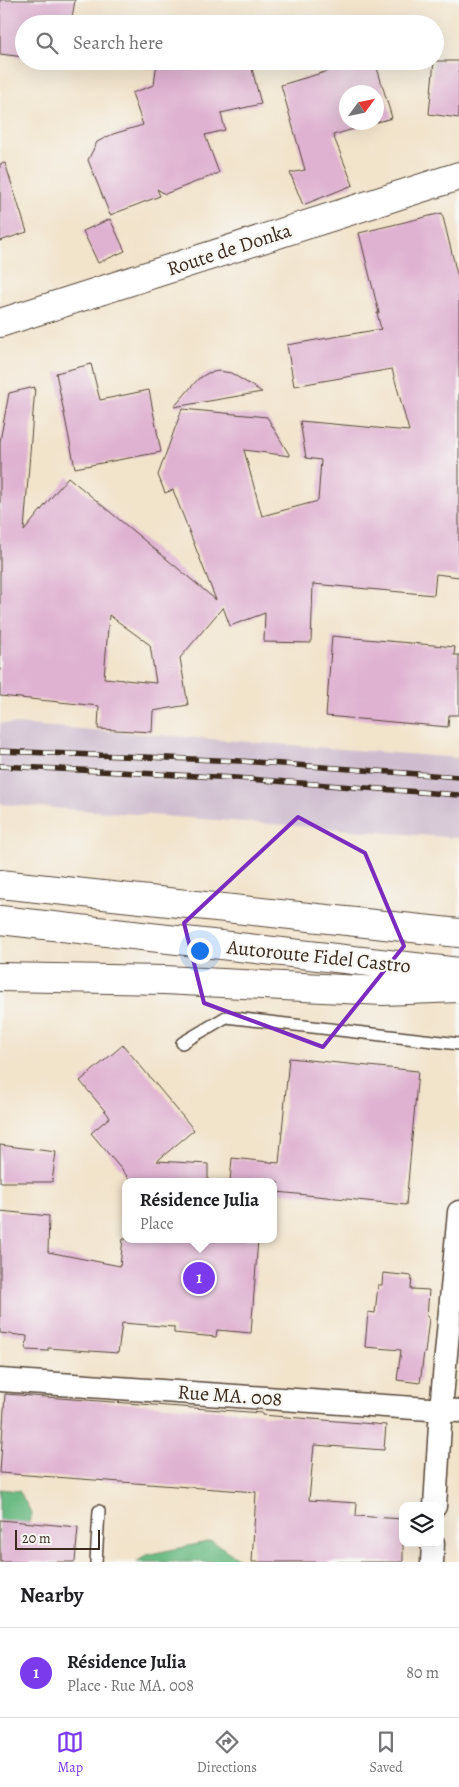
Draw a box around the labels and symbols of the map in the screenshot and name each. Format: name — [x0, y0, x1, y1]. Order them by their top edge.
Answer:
north arrow — [339, 85, 384, 130]
street label: Route de Donka — [163, 216, 296, 282]
street label: Autoroute Fidel Castro — [225, 933, 412, 980]
your location — [187, 938, 213, 964]
pin: 1 — [183, 1259, 215, 1297]
street label: Rue MA. 008 — [177, 1378, 283, 1413]
scale bar — [15, 1527, 100, 1550]

